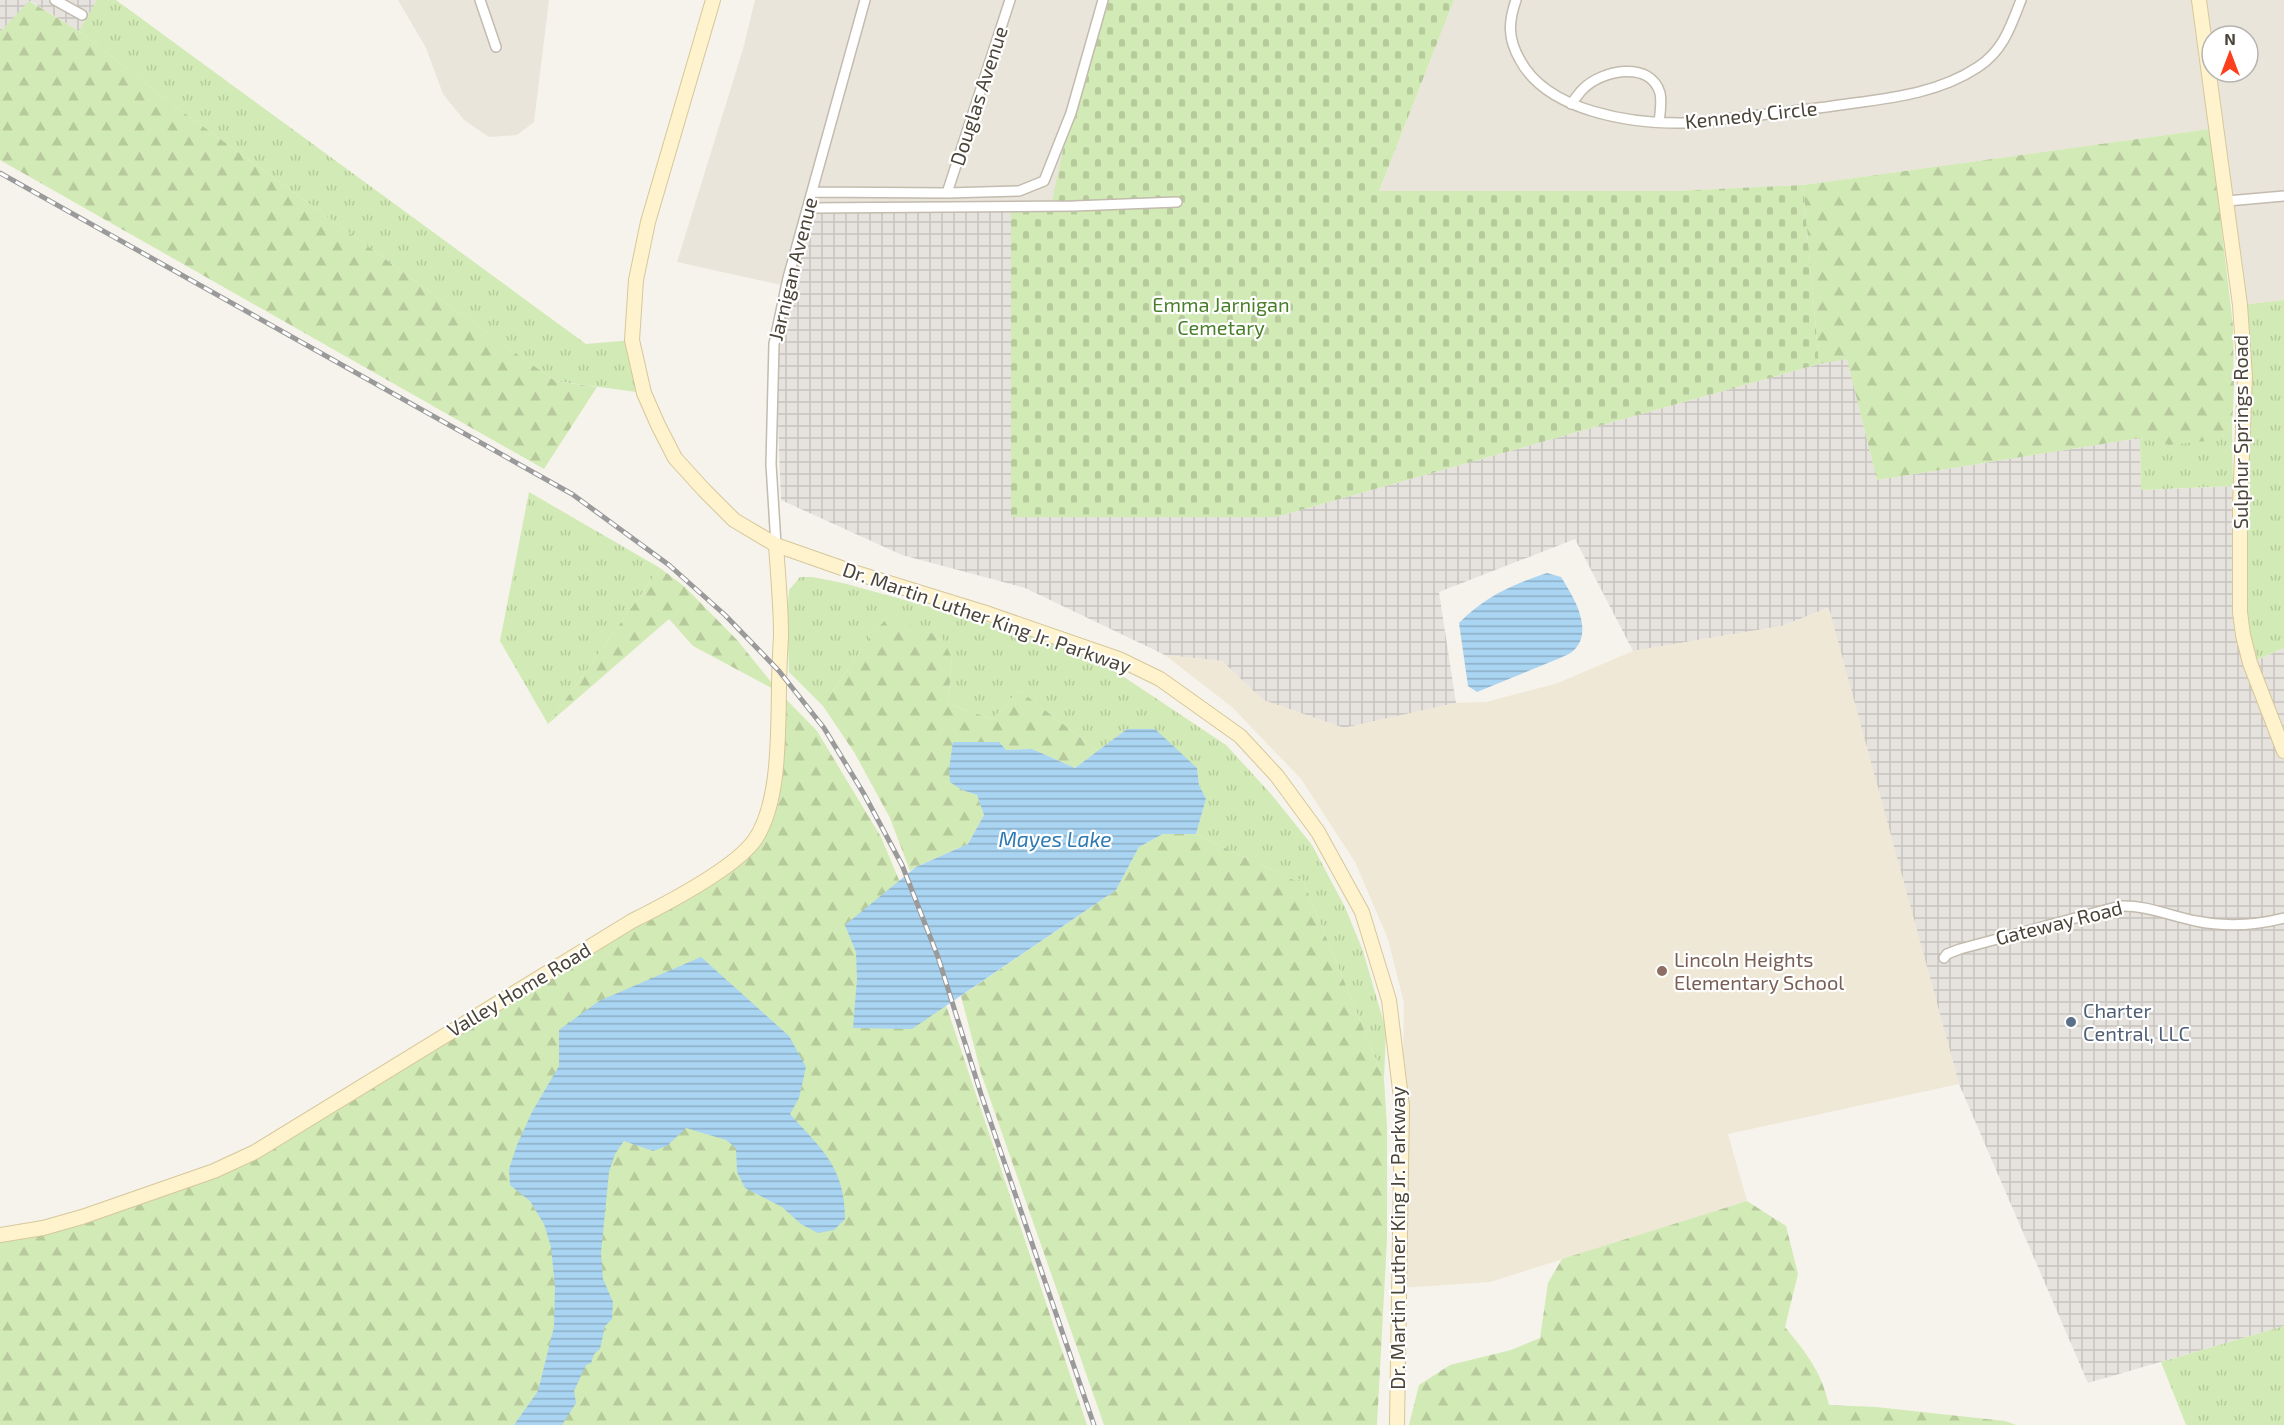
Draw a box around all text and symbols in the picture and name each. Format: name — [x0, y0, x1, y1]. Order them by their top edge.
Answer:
street label: Douglas Avenue — [944, 23, 1012, 168]
north arrow — [2200, 24, 2260, 84]
text: N — [2224, 29, 2236, 48]
street label: Kennedy Circle — [1684, 95, 1818, 133]
street label: Jarnigan Avenue — [763, 195, 821, 343]
park label: Emma Jarnigan Cemetary — [1152, 292, 1290, 339]
street label: Sulphur Springs Road — [2228, 335, 2252, 529]
street label: Dr. Martin Luther King Jr. Parkway — [840, 556, 1135, 678]
water label: Mayes Lake — [998, 826, 1112, 852]
street label: Gateway Road — [1993, 895, 2125, 949]
street label: Valley Home Road — [442, 937, 595, 1041]
place label: Lincoln Heights Elementary School — [1674, 947, 1844, 994]
marker: Lincoln Heights Elementary School — [1655, 964, 1669, 978]
place label: Charter Central, LLC — [2083, 998, 2190, 1045]
marker: Charter Central, LLC — [2064, 1015, 2078, 1029]
street label: Dr. Martin Luther King Jr. Parkway — [1385, 1086, 1409, 1390]

